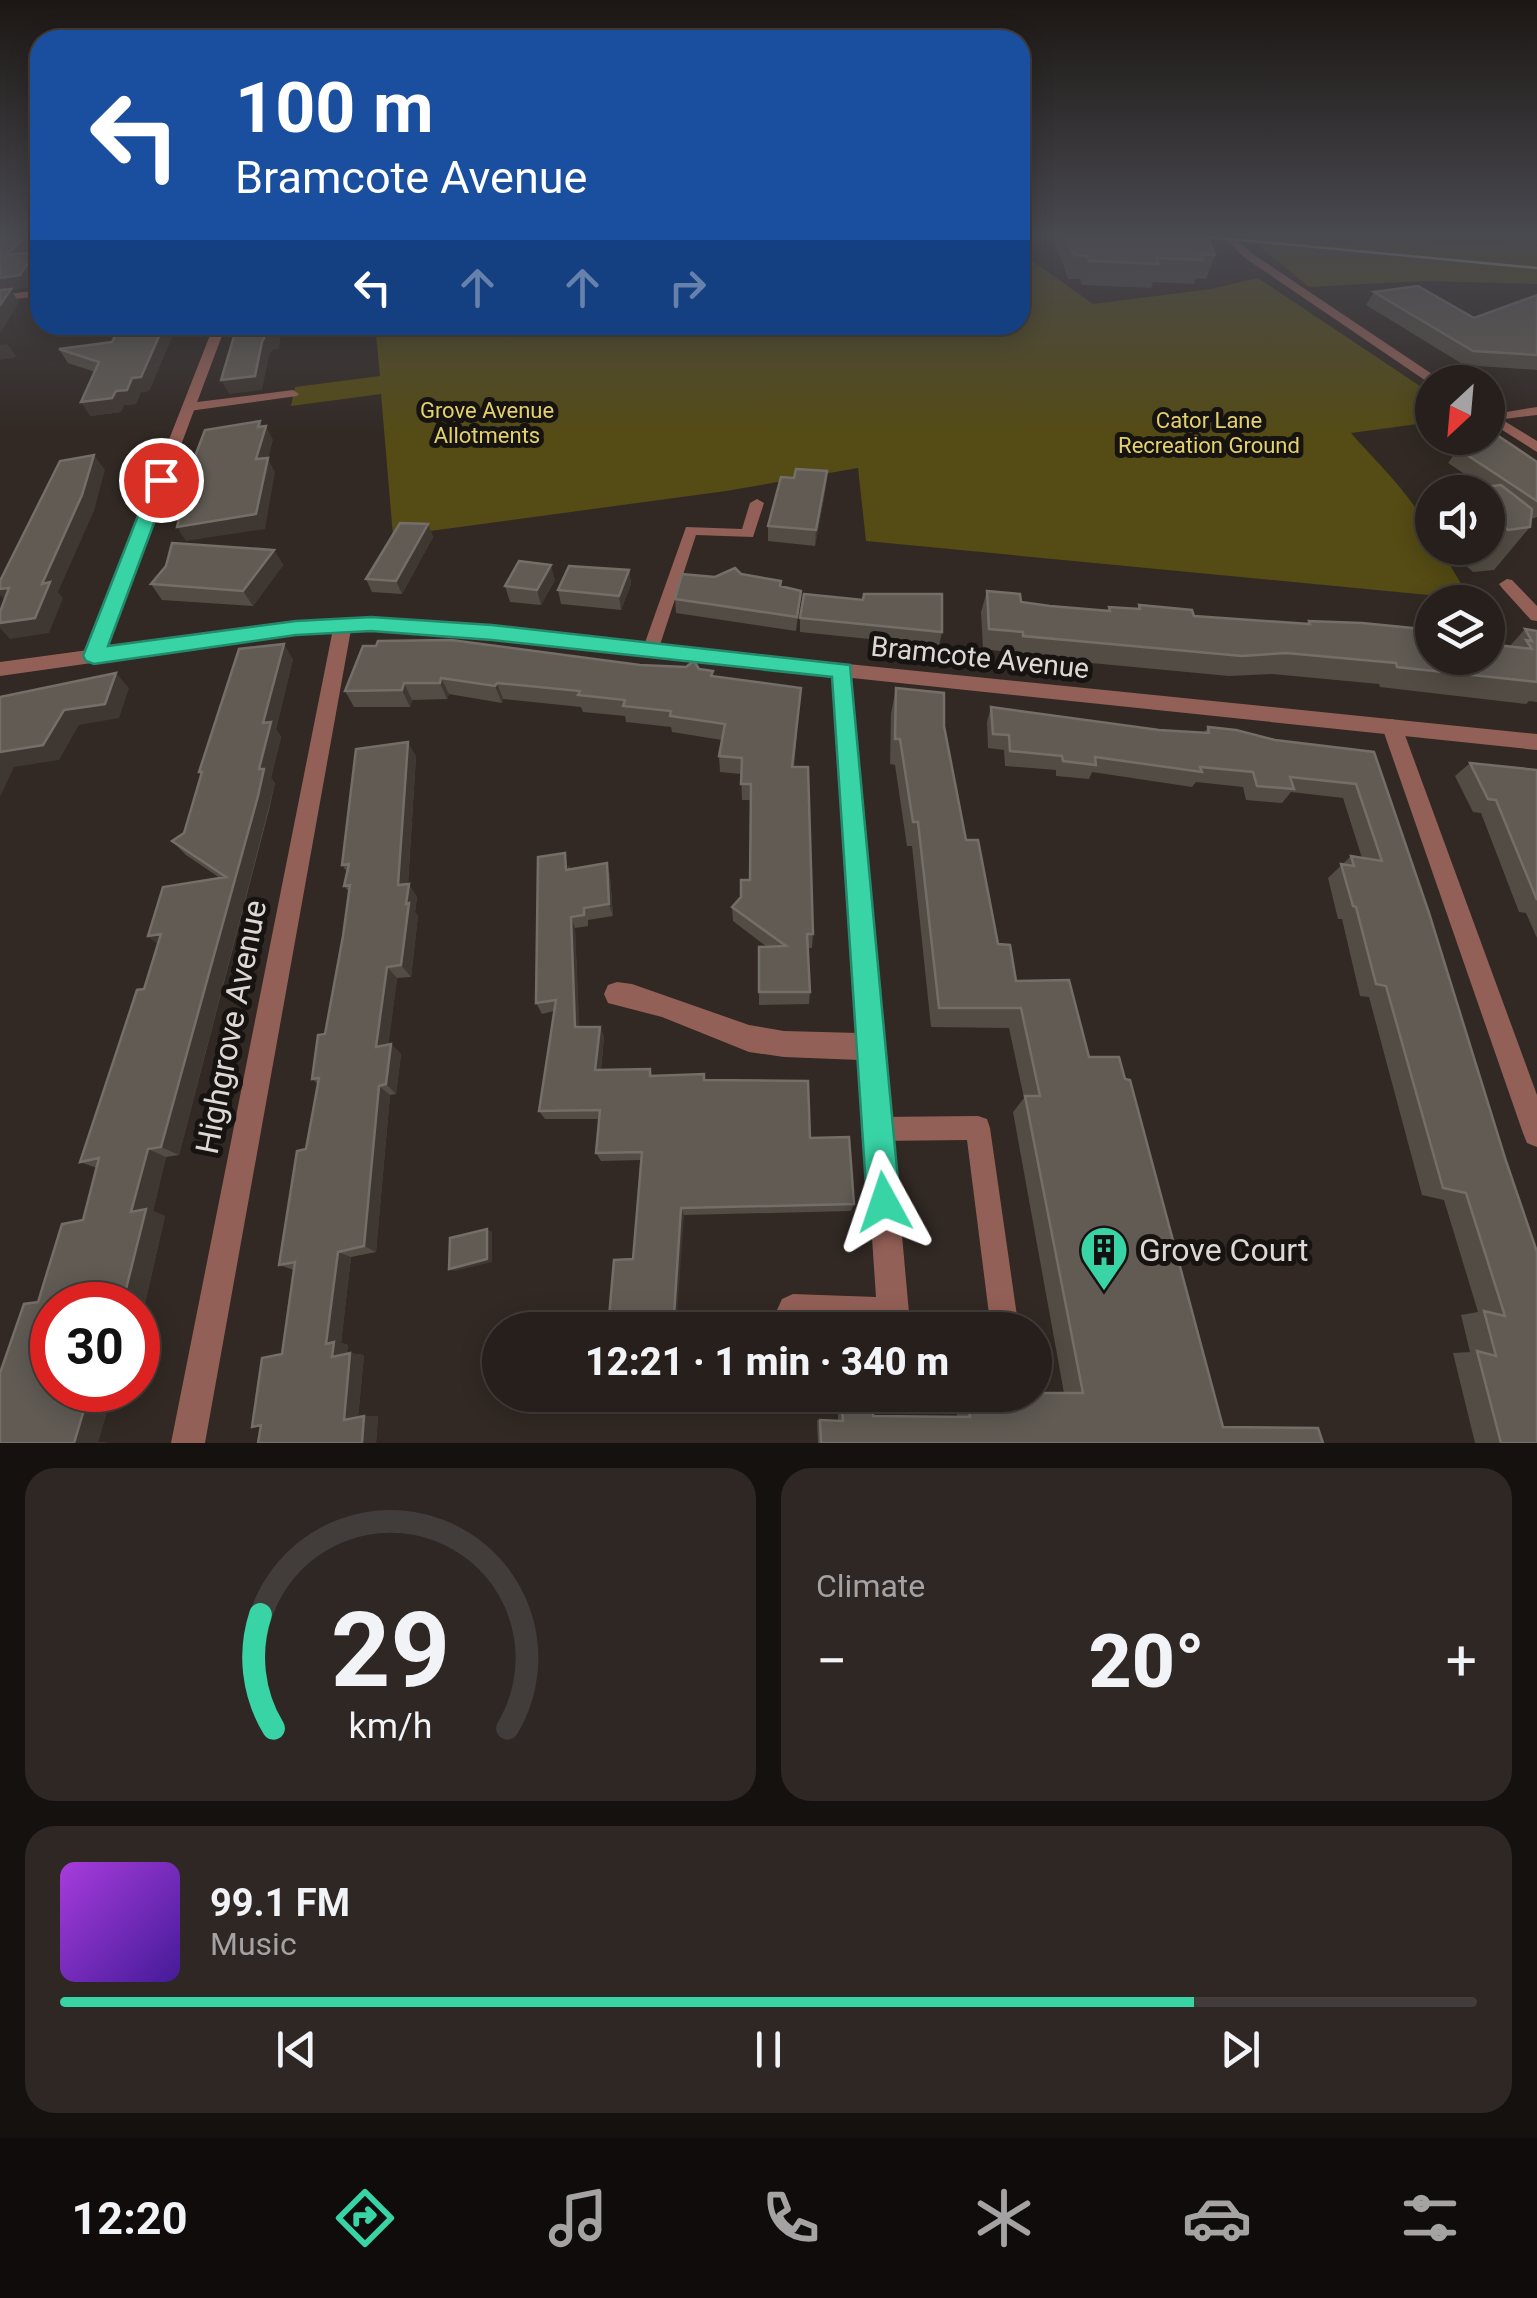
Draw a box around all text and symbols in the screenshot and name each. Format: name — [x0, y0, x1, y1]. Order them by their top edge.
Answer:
text: 100 m — [235, 67, 434, 149]
icon: left — [70, 70, 200, 200]
text: Bramcote Avenue — [235, 151, 587, 204]
icon: left — [345, 260, 400, 315]
icon: ahead — [450, 260, 505, 315]
icon: ahead — [555, 260, 610, 315]
icon: right — [660, 260, 715, 315]
north arrow — [1415, 365, 1505, 455]
map controls — [1415, 365, 1505, 675]
park label: Grove Avenue Allotments — [420, 398, 554, 448]
park label: Cator Lane Recreation Ground — [1118, 408, 1300, 458]
pin — [119, 438, 204, 523]
icon: arrive — [134, 453, 189, 508]
button: sound — [1415, 475, 1505, 565]
button: layers — [1415, 585, 1505, 675]
street label: Bramcote Avenue — [869, 630, 1091, 685]
street label: Highgrove Avenue — [188, 897, 274, 1157]
position arrow — [832, 1150, 936, 1254]
building icon: Grove Court — [1078, 1224, 1130, 1292]
place label: Grove Court — [1139, 1231, 1308, 1269]
speed limit sign: 30 — [30, 1282, 160, 1412]
text: 12:21 · 1 min · 340 m — [585, 1340, 949, 1384]
text: Climate — [816, 1567, 925, 1605]
text: 29 — [331, 1590, 450, 1711]
text: 20° — [1089, 1617, 1205, 1705]
text: − — [816, 1629, 847, 1693]
text: + — [1446, 1629, 1477, 1693]
text: km/h — [349, 1705, 432, 1747]
text: 99.1 FM — [210, 1881, 350, 1925]
text: Music — [210, 1925, 297, 1963]
icon: previous — [269, 2022, 324, 2077]
icon: pause — [741, 2022, 796, 2077]
icon: next — [1213, 2022, 1268, 2077]
icon: directions — [330, 2183, 400, 2253]
icon: music — [543, 2183, 613, 2253]
icon: phone — [756, 2183, 826, 2253]
icon: climate — [969, 2183, 1039, 2253]
icon: car — [1182, 2183, 1252, 2253]
icon: filters — [1395, 2183, 1465, 2253]
text: 12:20 — [72, 2192, 187, 2245]

